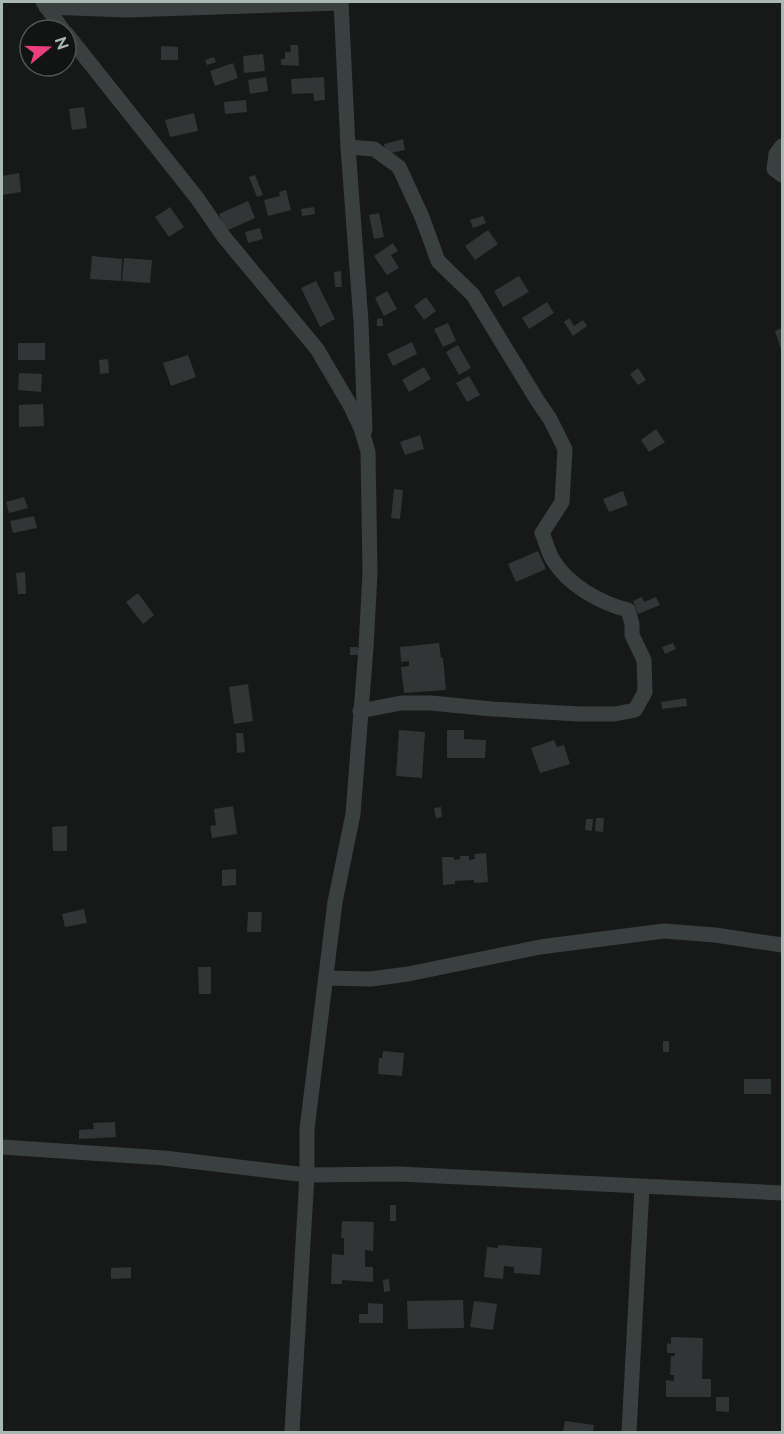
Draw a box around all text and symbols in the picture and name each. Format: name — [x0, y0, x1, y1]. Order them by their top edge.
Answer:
north arrow — [18, 18, 78, 78]
text: N — [51, 34, 73, 52]

